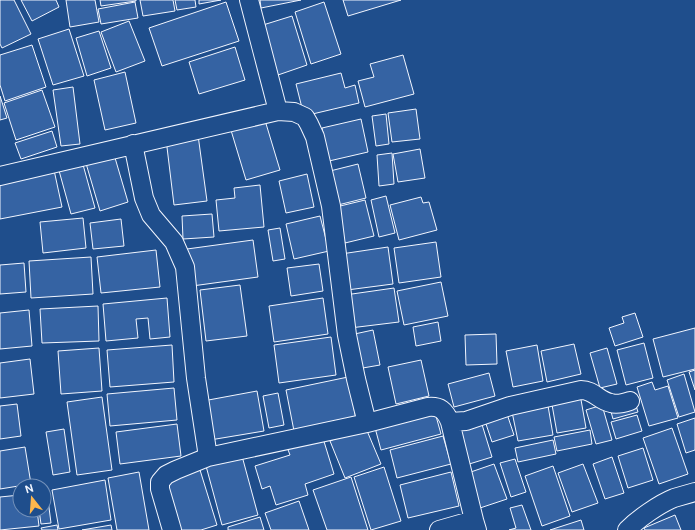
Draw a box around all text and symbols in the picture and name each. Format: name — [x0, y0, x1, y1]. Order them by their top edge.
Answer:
north arrow — [12, 478, 52, 518]
text: N — [23, 481, 35, 496]

